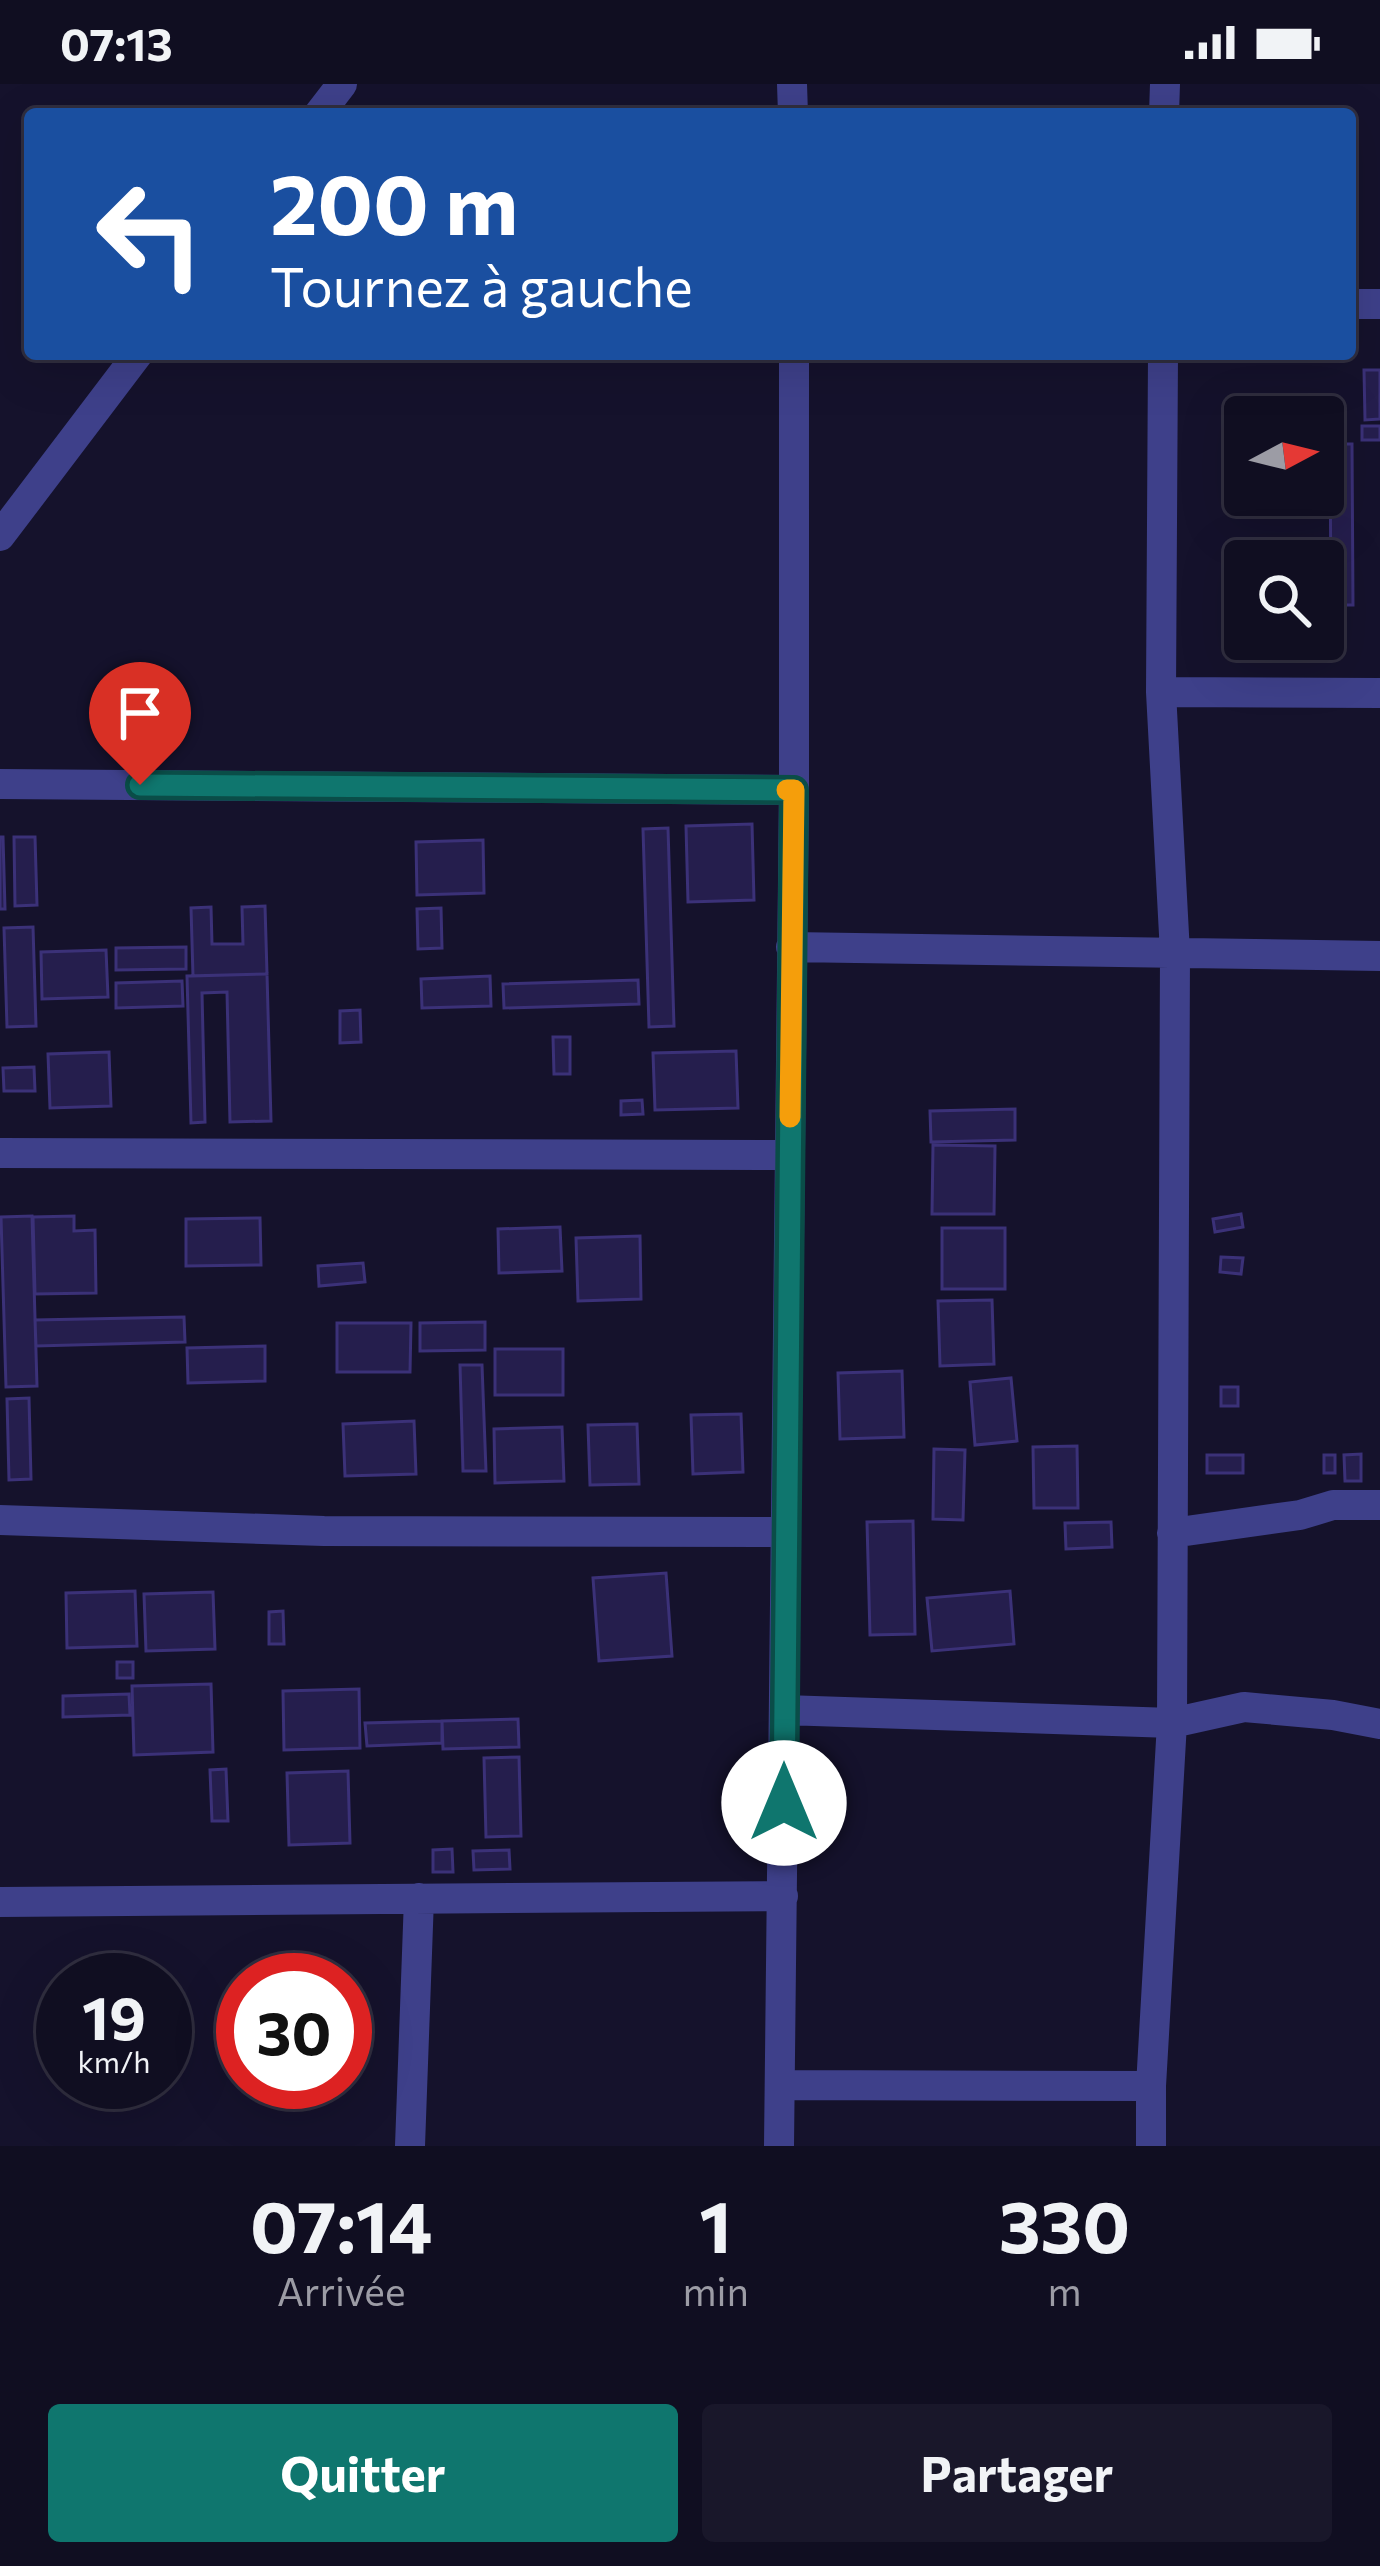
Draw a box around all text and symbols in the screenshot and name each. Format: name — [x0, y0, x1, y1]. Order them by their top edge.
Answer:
text: 07:13 — [60, 15, 173, 70]
text: 200 m — [270, 150, 518, 252]
icon: left — [72, 156, 228, 312]
text: Tournez à gauche — [270, 252, 693, 318]
north arrow — [1224, 396, 1344, 516]
map controls — [1224, 396, 1344, 660]
button: search — [1224, 540, 1344, 660]
pin — [89, 662, 191, 785]
icon: arrive — [107, 680, 173, 746]
position arrow — [721, 1740, 847, 1866]
speed limit sign: 30 — [216, 1953, 372, 2109]
text: 19 — [82, 1979, 146, 2052]
text: km/h — [78, 2042, 150, 2079]
text: 07:14 — [250, 2180, 432, 2268]
text: 1 — [699, 2180, 732, 2268]
text: 330 — [999, 2180, 1130, 2268]
text: Arrivée — [277, 2266, 405, 2314]
text: min — [682, 2266, 749, 2314]
text: m — [1047, 2266, 1081, 2314]
button: Quitter — [48, 2404, 678, 2542]
button: Partager — [702, 2404, 1332, 2542]

